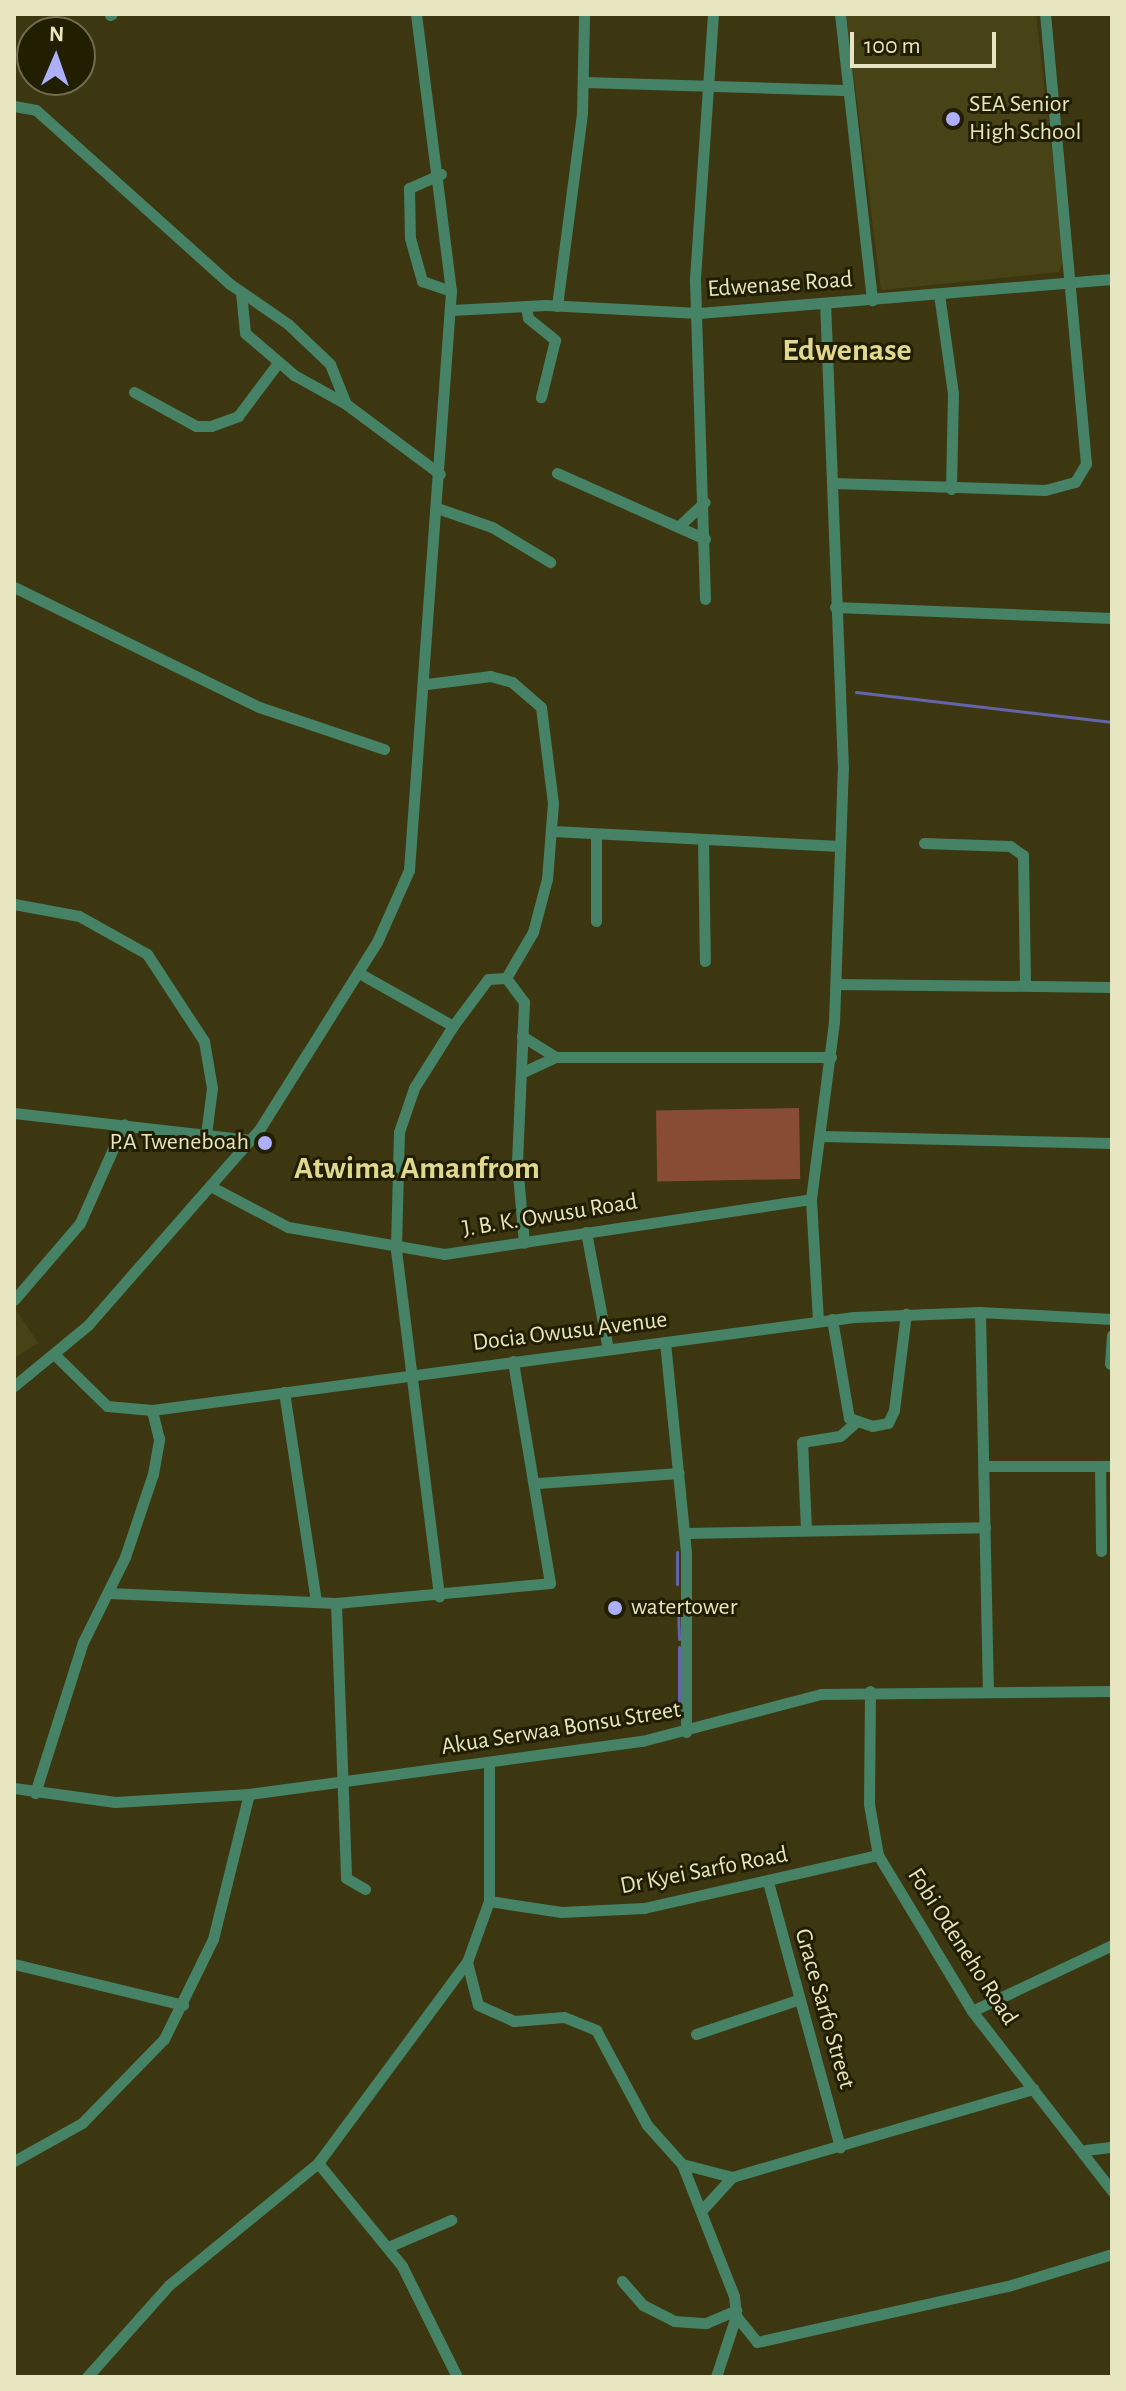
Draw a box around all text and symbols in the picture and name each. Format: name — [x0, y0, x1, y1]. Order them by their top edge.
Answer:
north arrow — [16, 16, 96, 96]
scale bar — [854, 16, 1000, 66]
text: N — [49, 23, 65, 45]
text: 100 m — [864, 34, 921, 58]
place label: SEA Senior High School — [969, 91, 1081, 147]
marker: SEA Senior High School — [944, 110, 962, 128]
street label: Edwenase Road — [706, 266, 854, 304]
district label: Edwenase — [782, 331, 912, 369]
place label: P.A Tweneboah — [109, 1129, 249, 1157]
marker: P.A Tweneboah — [256, 1134, 274, 1152]
district label: Atwima Amanfrom — [294, 1149, 540, 1187]
street label: J. B. K. Owusu Road — [461, 1188, 639, 1244]
street label: Docia Owusu Avenue — [471, 1306, 669, 1358]
place label: watertower — [631, 1594, 737, 1622]
marker: watertower — [606, 1599, 624, 1617]
street label: Akua Serwaa Bonsu Street — [439, 1696, 683, 1762]
street label: Dr Kyei Sarfo Road — [618, 1841, 790, 1901]
street label: Fobi Odeneho Road — [900, 1863, 1024, 2031]
street label: Grace Sarfo Street — [787, 1926, 861, 2092]

